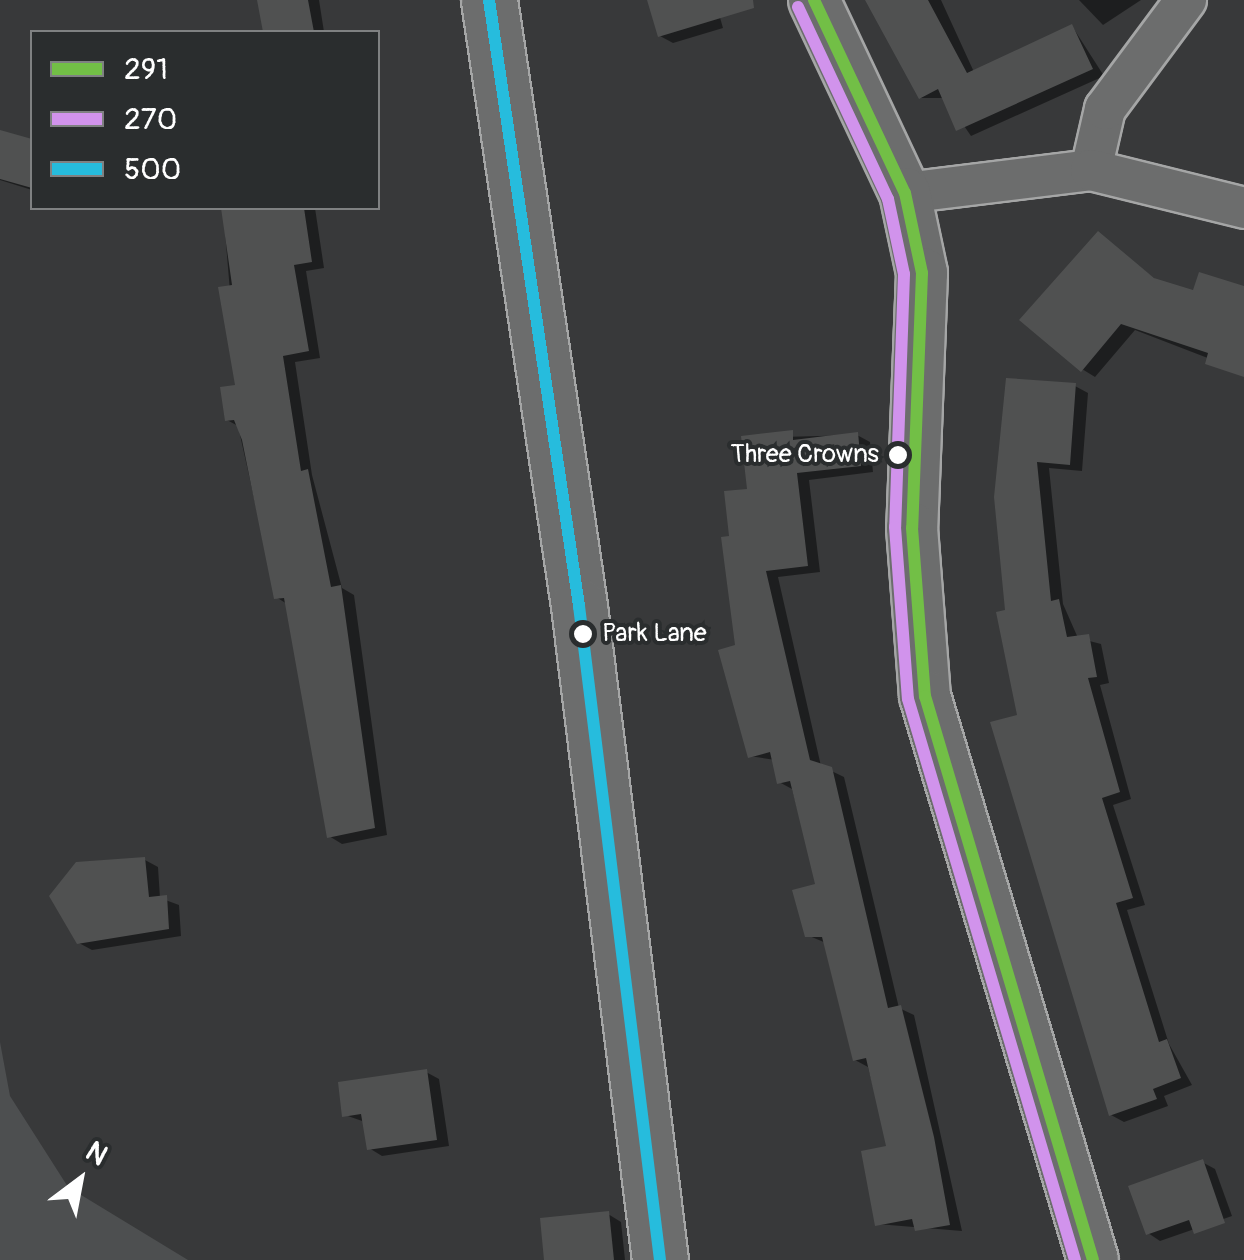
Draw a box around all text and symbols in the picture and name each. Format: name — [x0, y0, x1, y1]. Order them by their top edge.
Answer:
legend — [30, 30, 380, 210]
text: 291 — [124, 51, 168, 88]
text: 270 — [124, 101, 177, 138]
text: 500 — [124, 151, 181, 188]
place label: Three Crowns — [730, 439, 879, 471]
marker: Three Crowns — [888, 445, 908, 465]
place label: Park Lane — [602, 618, 707, 650]
marker: Park Lane — [573, 624, 593, 644]
north arrow — [30, 1130, 130, 1230]
text: N — [79, 1134, 113, 1174]

